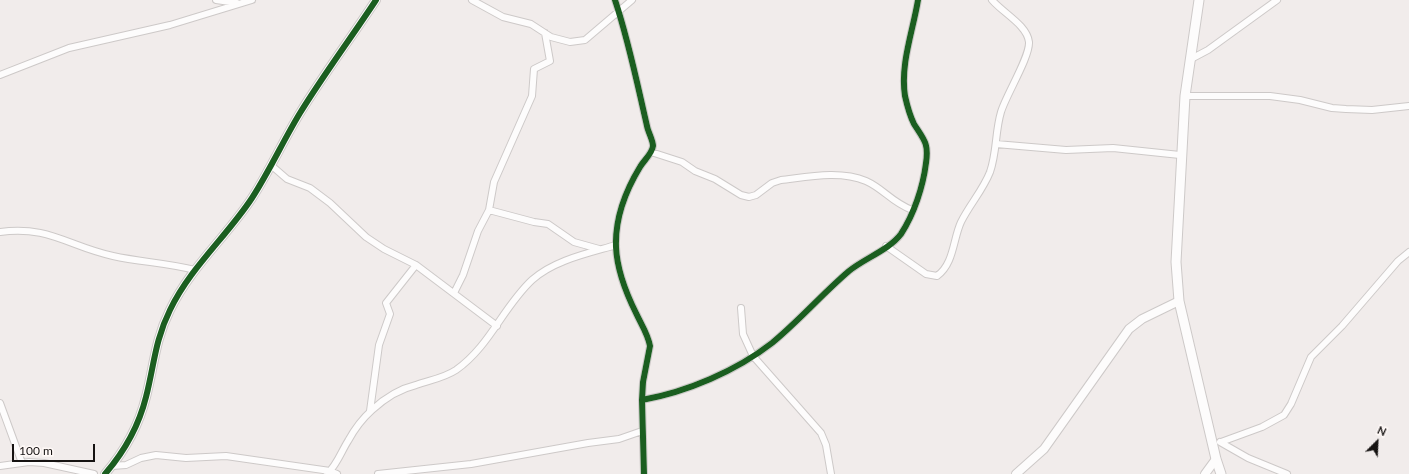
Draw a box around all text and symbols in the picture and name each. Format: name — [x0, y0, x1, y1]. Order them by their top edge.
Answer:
north arrow — [1357, 422, 1397, 462]
text: N — [1376, 423, 1389, 438]
scale bar — [14, 436, 97, 462]
text: 100 m — [19, 443, 53, 458]

